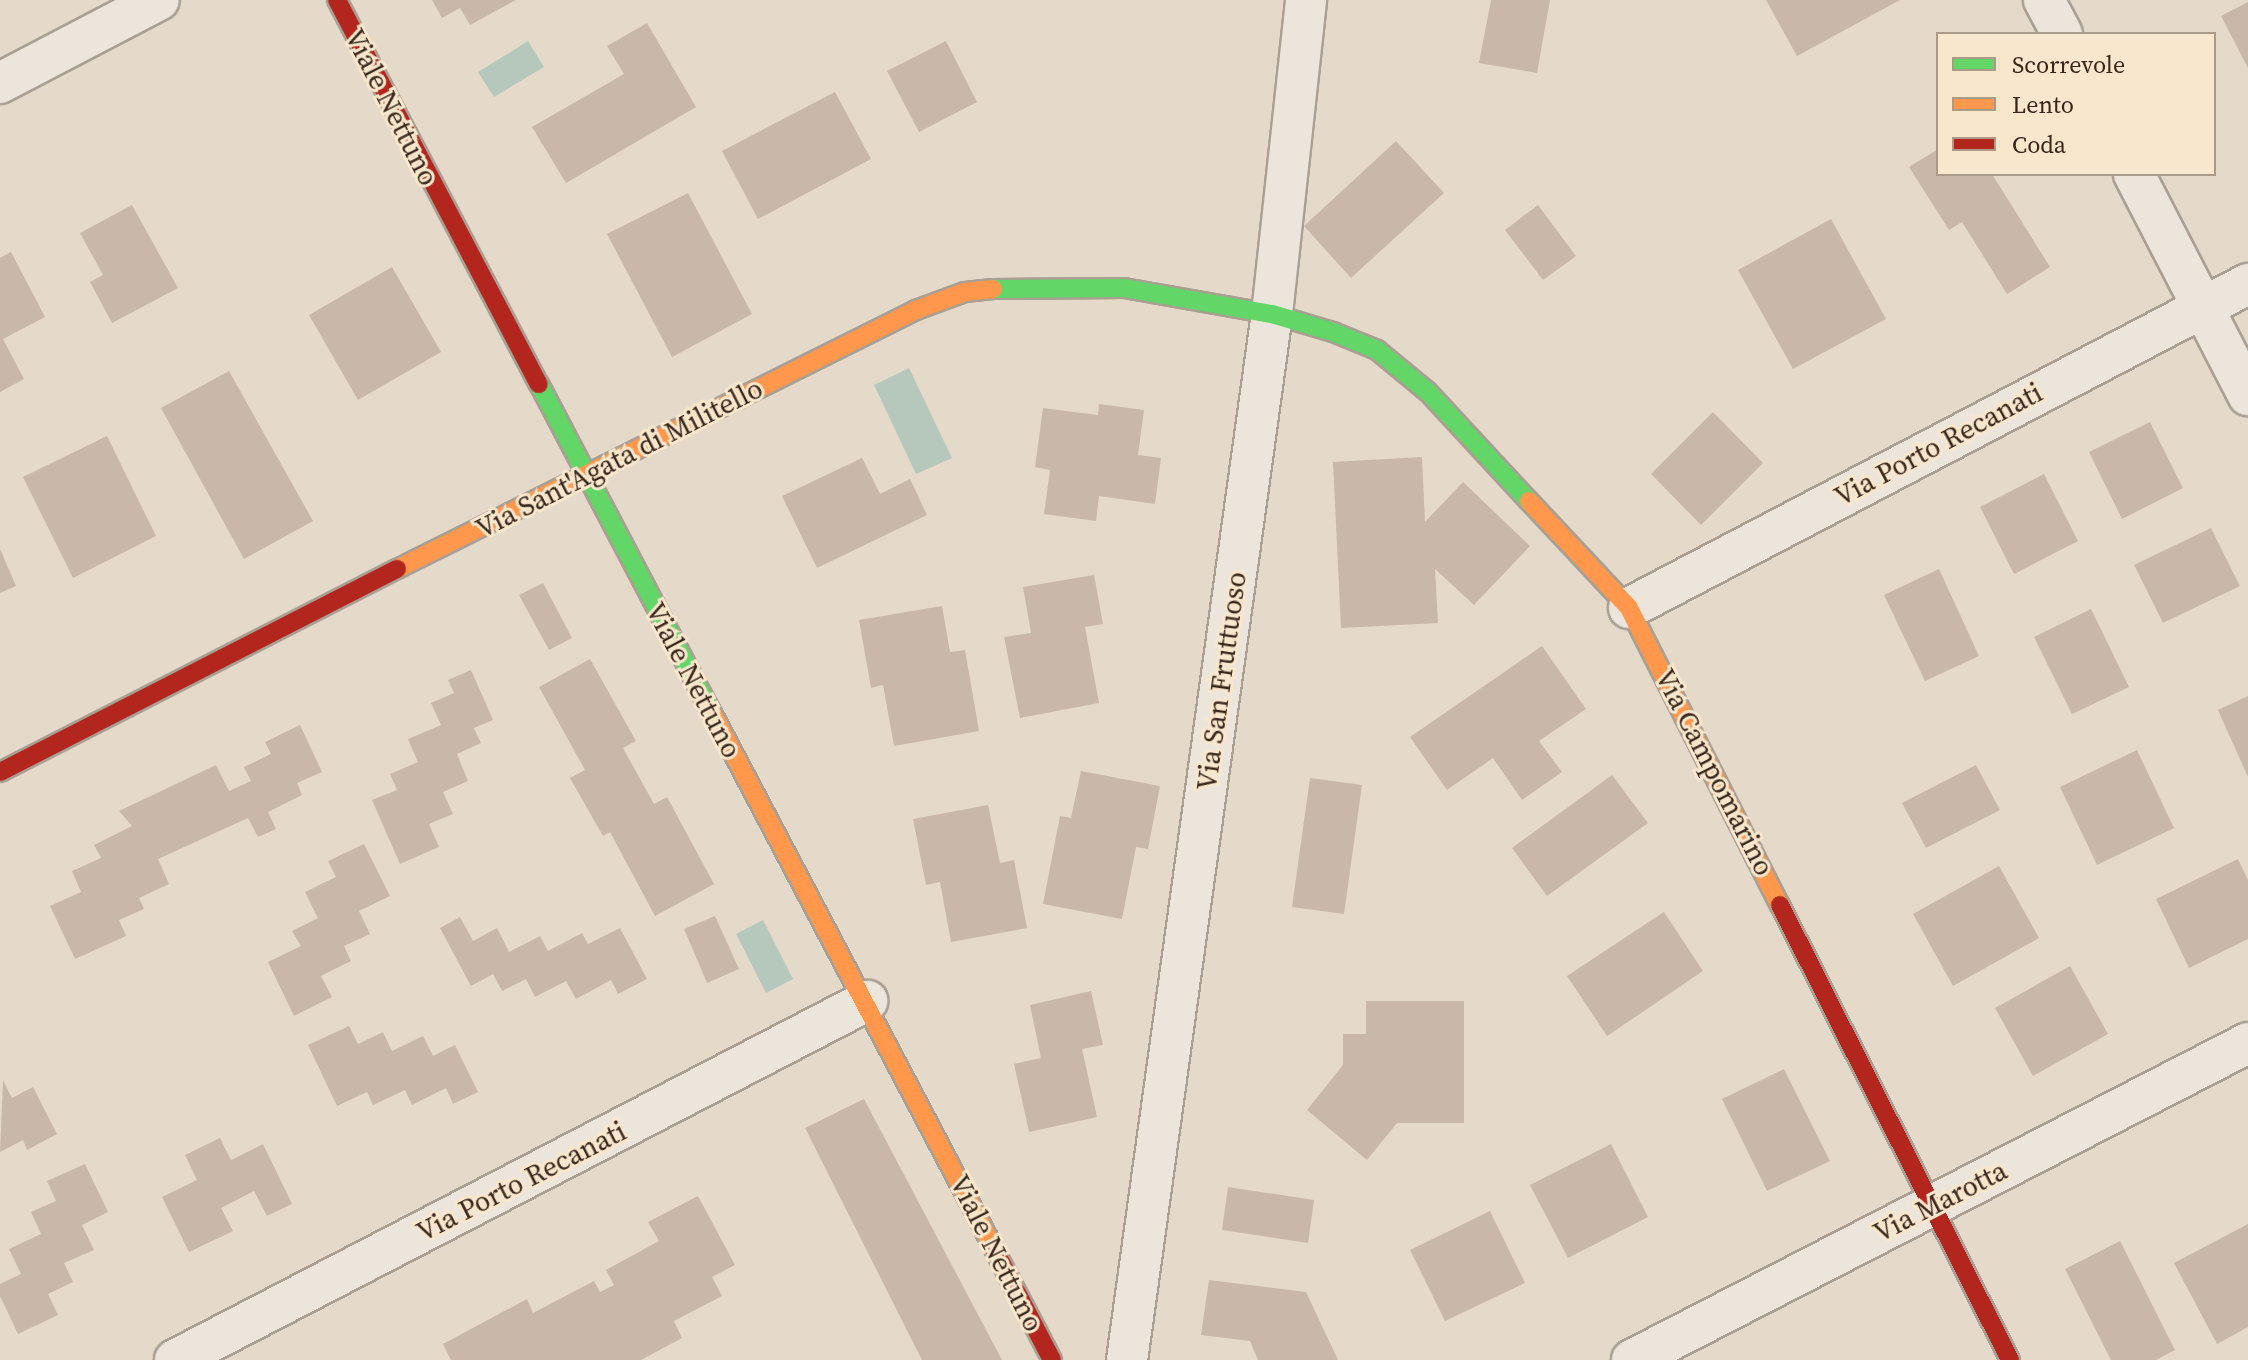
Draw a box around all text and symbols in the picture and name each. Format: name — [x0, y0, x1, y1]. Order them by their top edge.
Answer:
street label: Viale Nettuno — [338, 23, 446, 191]
legend — [1936, 32, 2216, 176]
text: Scorrevole — [2012, 48, 2125, 81]
text: Lento — [2012, 88, 2074, 121]
text: Coda — [2012, 128, 2066, 161]
street label: Via Sant'Agata di Militello — [470, 371, 768, 545]
street label: Via Porto Recanati — [1828, 375, 2048, 513]
street label: Via San Fruttuoso — [1189, 570, 1253, 792]
street label: Viale Nettuno — [639, 596, 749, 764]
street label: Via Campomarino — [1648, 663, 1782, 881]
street label: Via Porto Recanati — [411, 1114, 631, 1248]
street label: Via Marotta — [1868, 1153, 2012, 1249]
street label: Viale Nettuno — [943, 1169, 1051, 1337]

